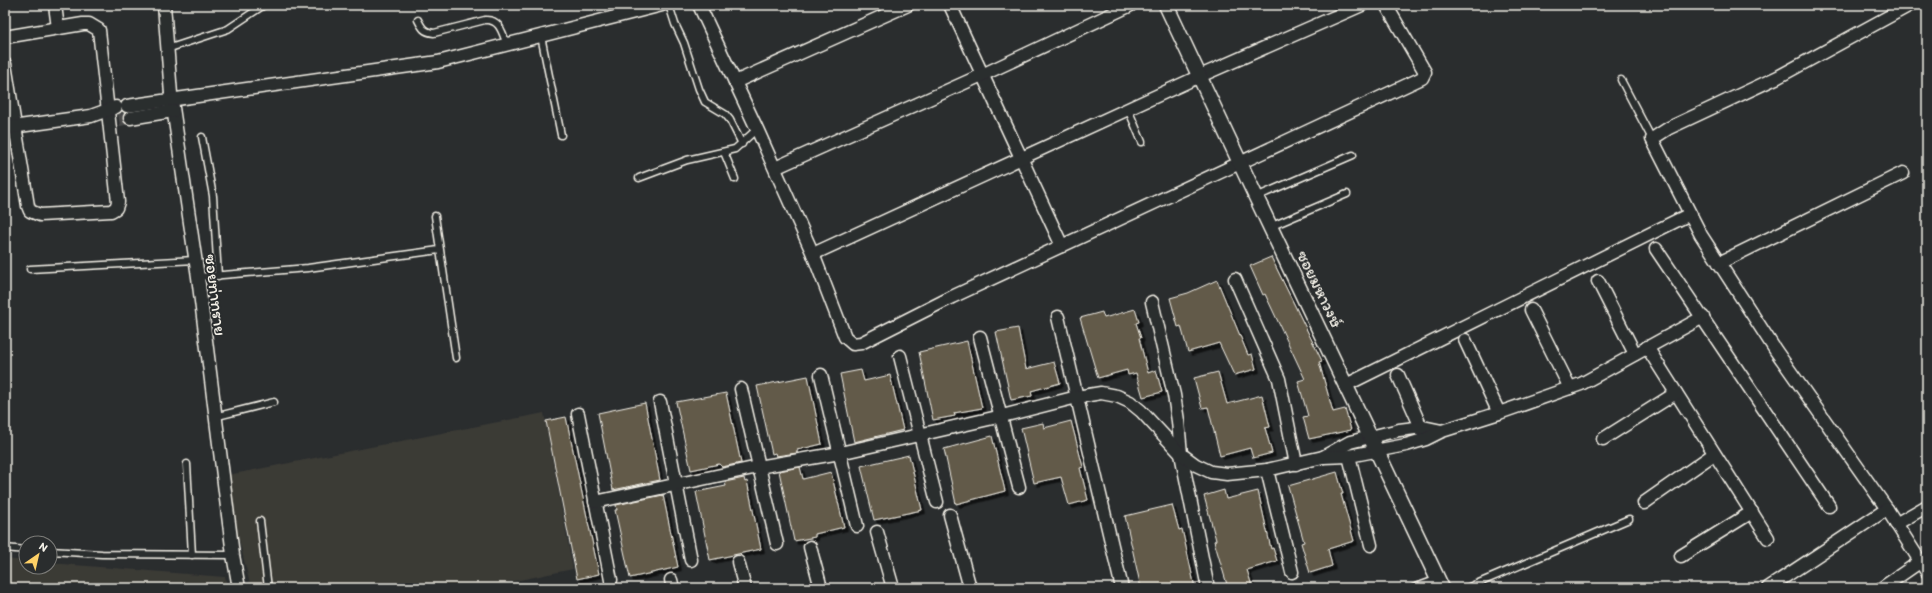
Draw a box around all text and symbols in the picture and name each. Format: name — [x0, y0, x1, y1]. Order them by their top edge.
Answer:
street label: ซอยมหาวงษ์ — [1293, 247, 1347, 331]
street label: ซอยท่าทราย — [201, 253, 231, 337]
north arrow — [18, 535, 58, 575]
text: N — [37, 540, 50, 555]

